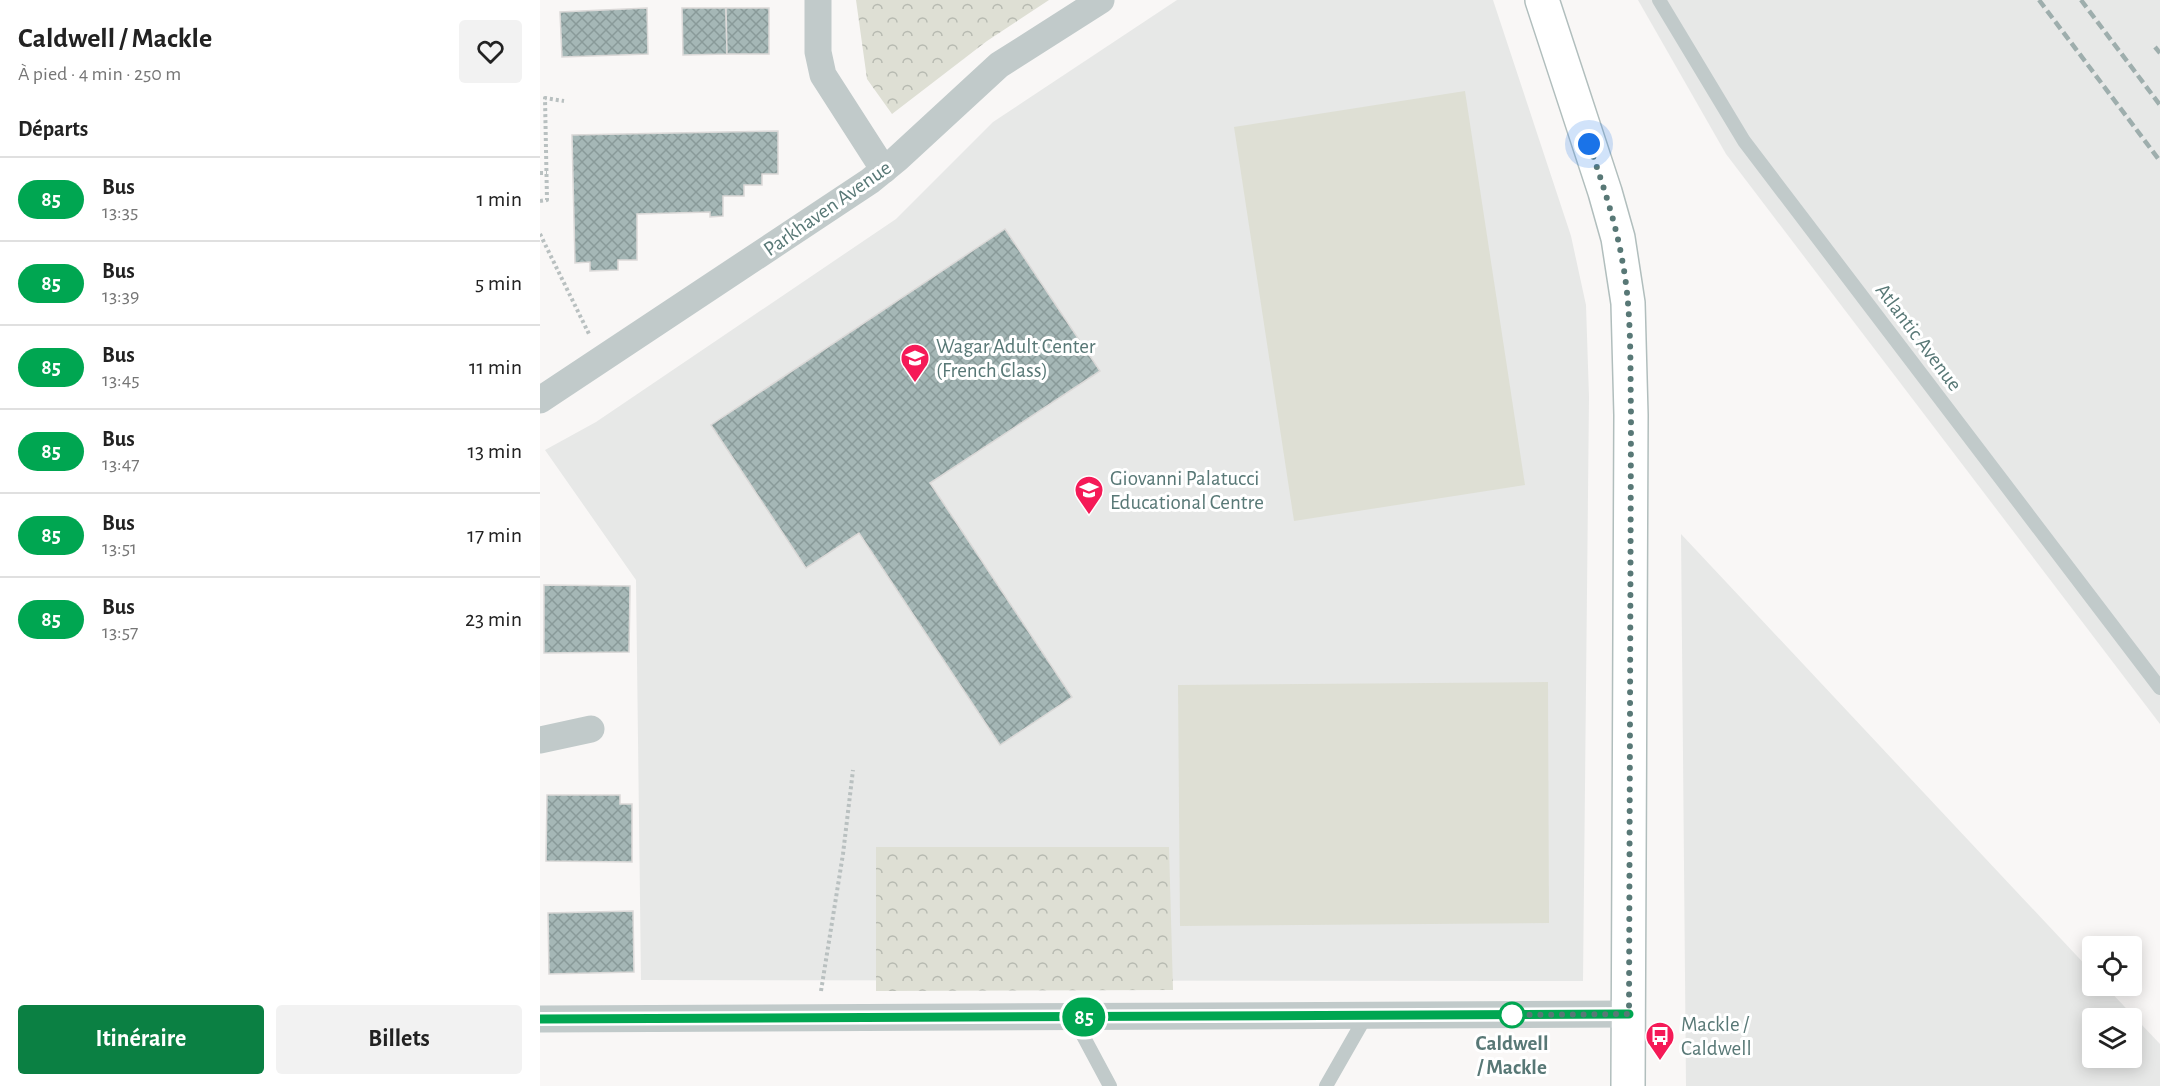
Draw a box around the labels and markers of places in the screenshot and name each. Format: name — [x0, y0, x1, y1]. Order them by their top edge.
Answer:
place label: Wagar Adult Center (French Class) — [936, 336, 1096, 381]
school or university icon: Wagar Adult Center (French Class) — [899, 342, 931, 384]
place label: Giovanni Palatucci Educational Centre — [1110, 468, 1264, 513]
school or university icon: Giovanni Palatucci Educational Centre — [1073, 474, 1105, 516]
marker: Caldwell / Mackle — [1499, 1002, 1525, 1028]
place label: Mackle / Caldwell — [1681, 1014, 1752, 1059]
bus stop icon: Mackle / Caldwell — [1644, 1020, 1676, 1062]
place label: Caldwell / Mackle — [1476, 1033, 1548, 1078]

